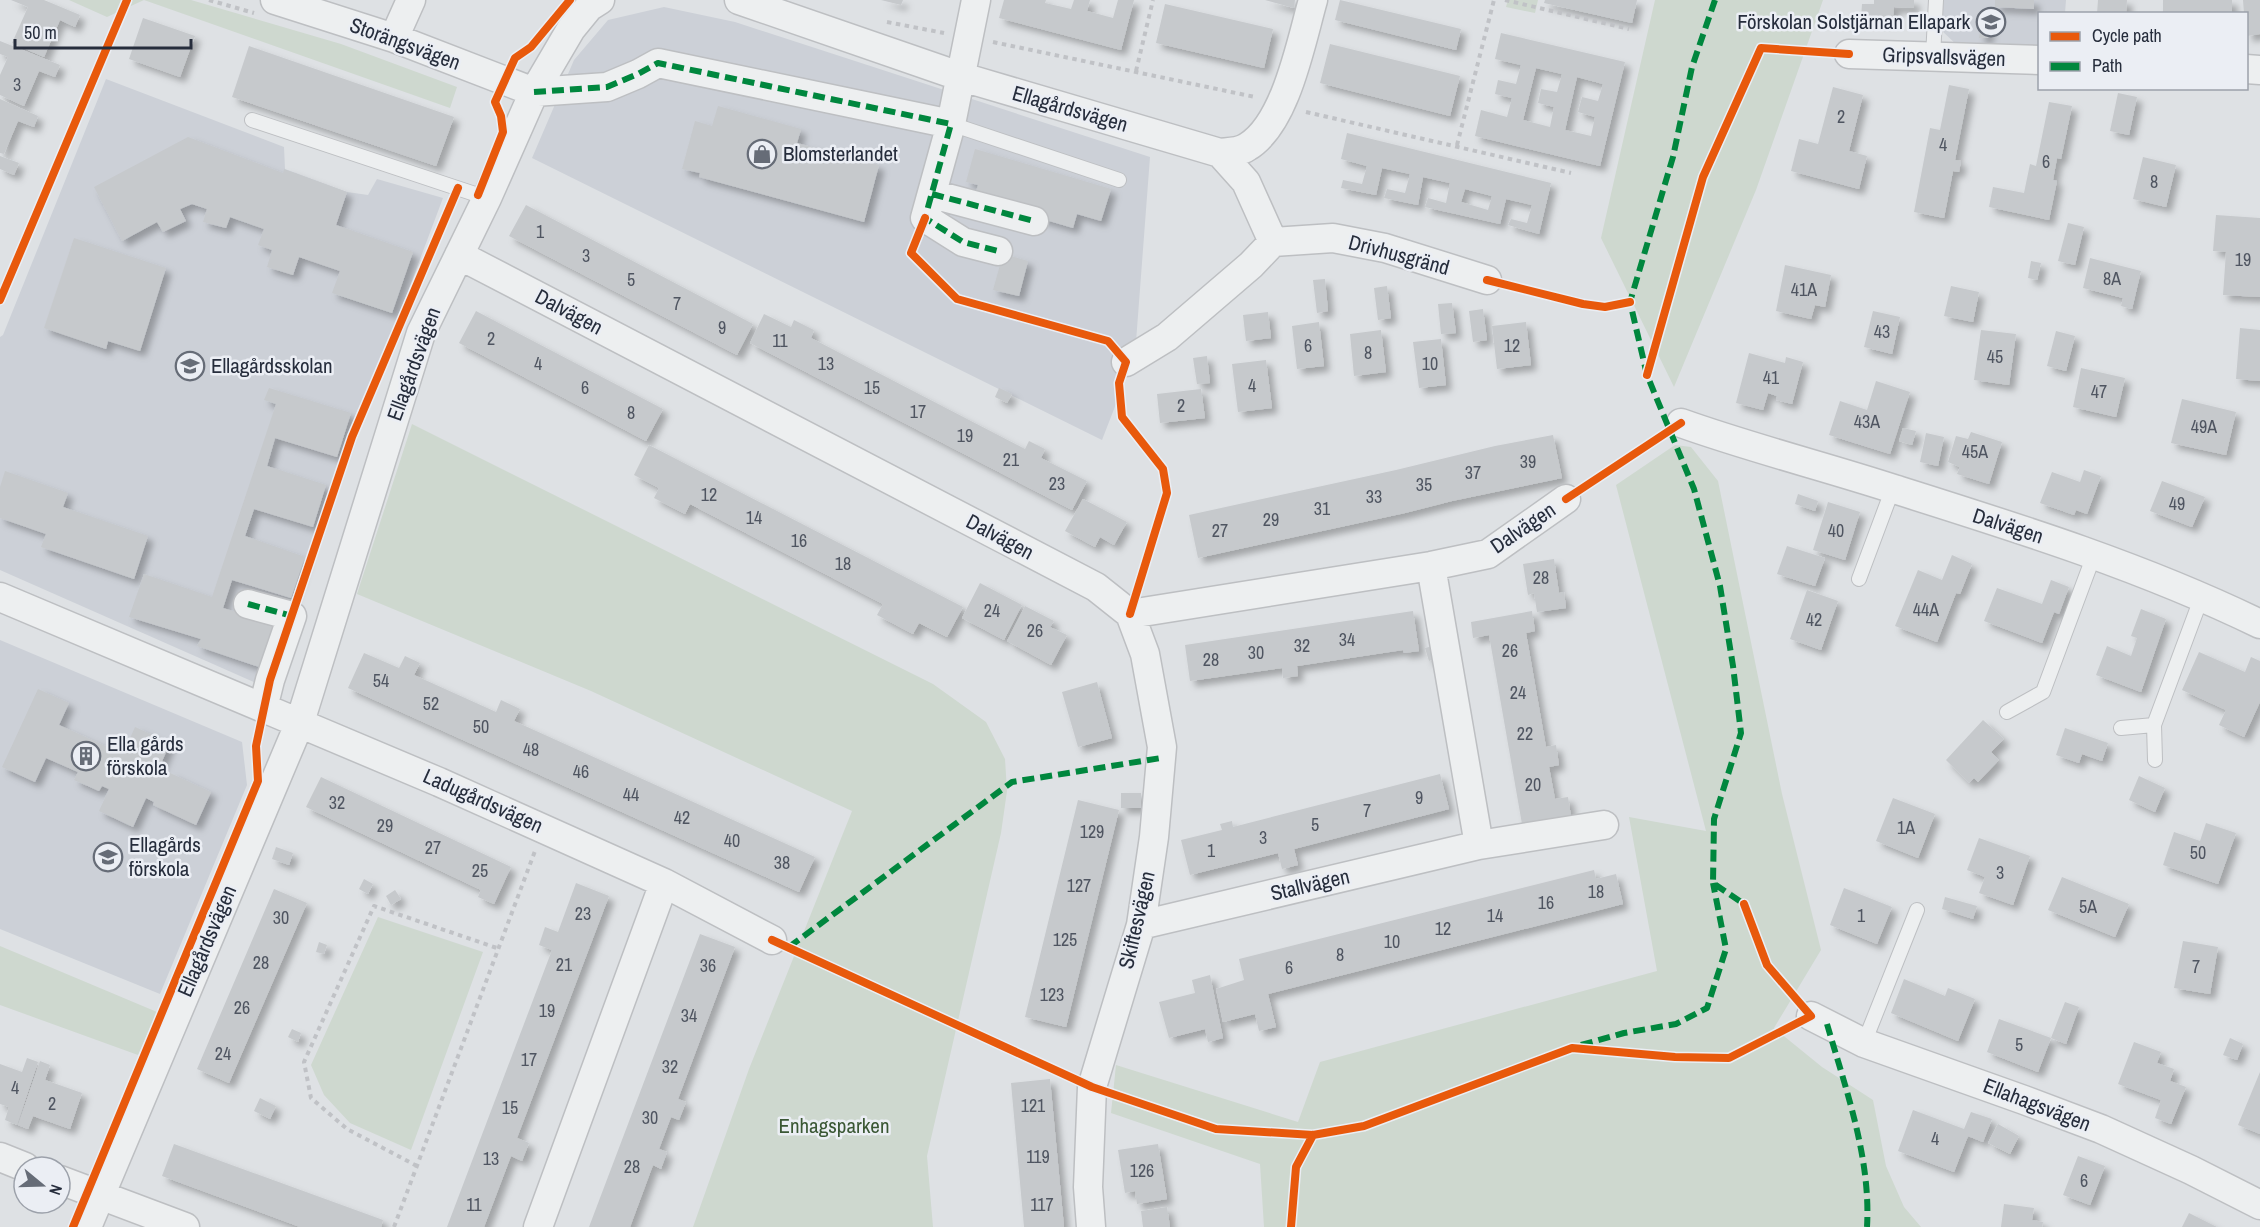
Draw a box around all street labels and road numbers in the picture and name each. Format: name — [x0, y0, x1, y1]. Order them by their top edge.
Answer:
street label: Storängsvägen — [346, 10, 465, 77]
street label: Gripsvallsvägen — [1882, 40, 2006, 73]
street label: Ellagårdsvägen — [1009, 78, 1131, 139]
street label: Drivhusgränd — [1345, 227, 1453, 282]
street label: Dalvägen — [530, 282, 608, 341]
street label: Ellagårdsvägen — [380, 303, 447, 425]
street label: Dalvägen — [1484, 495, 1561, 560]
street label: Dalvägen — [1969, 500, 2047, 551]
street label: Dalvägen — [961, 507, 1039, 566]
street label: Ladugårdsvägen — [419, 761, 548, 840]
street label: Stallvägen — [1267, 861, 1352, 908]
street label: Skiftesvägen — [1111, 868, 1162, 972]
street label: Ellagårdsvägen — [170, 881, 243, 1001]
street label: Ellahagsvägen — [1979, 1071, 2095, 1138]

